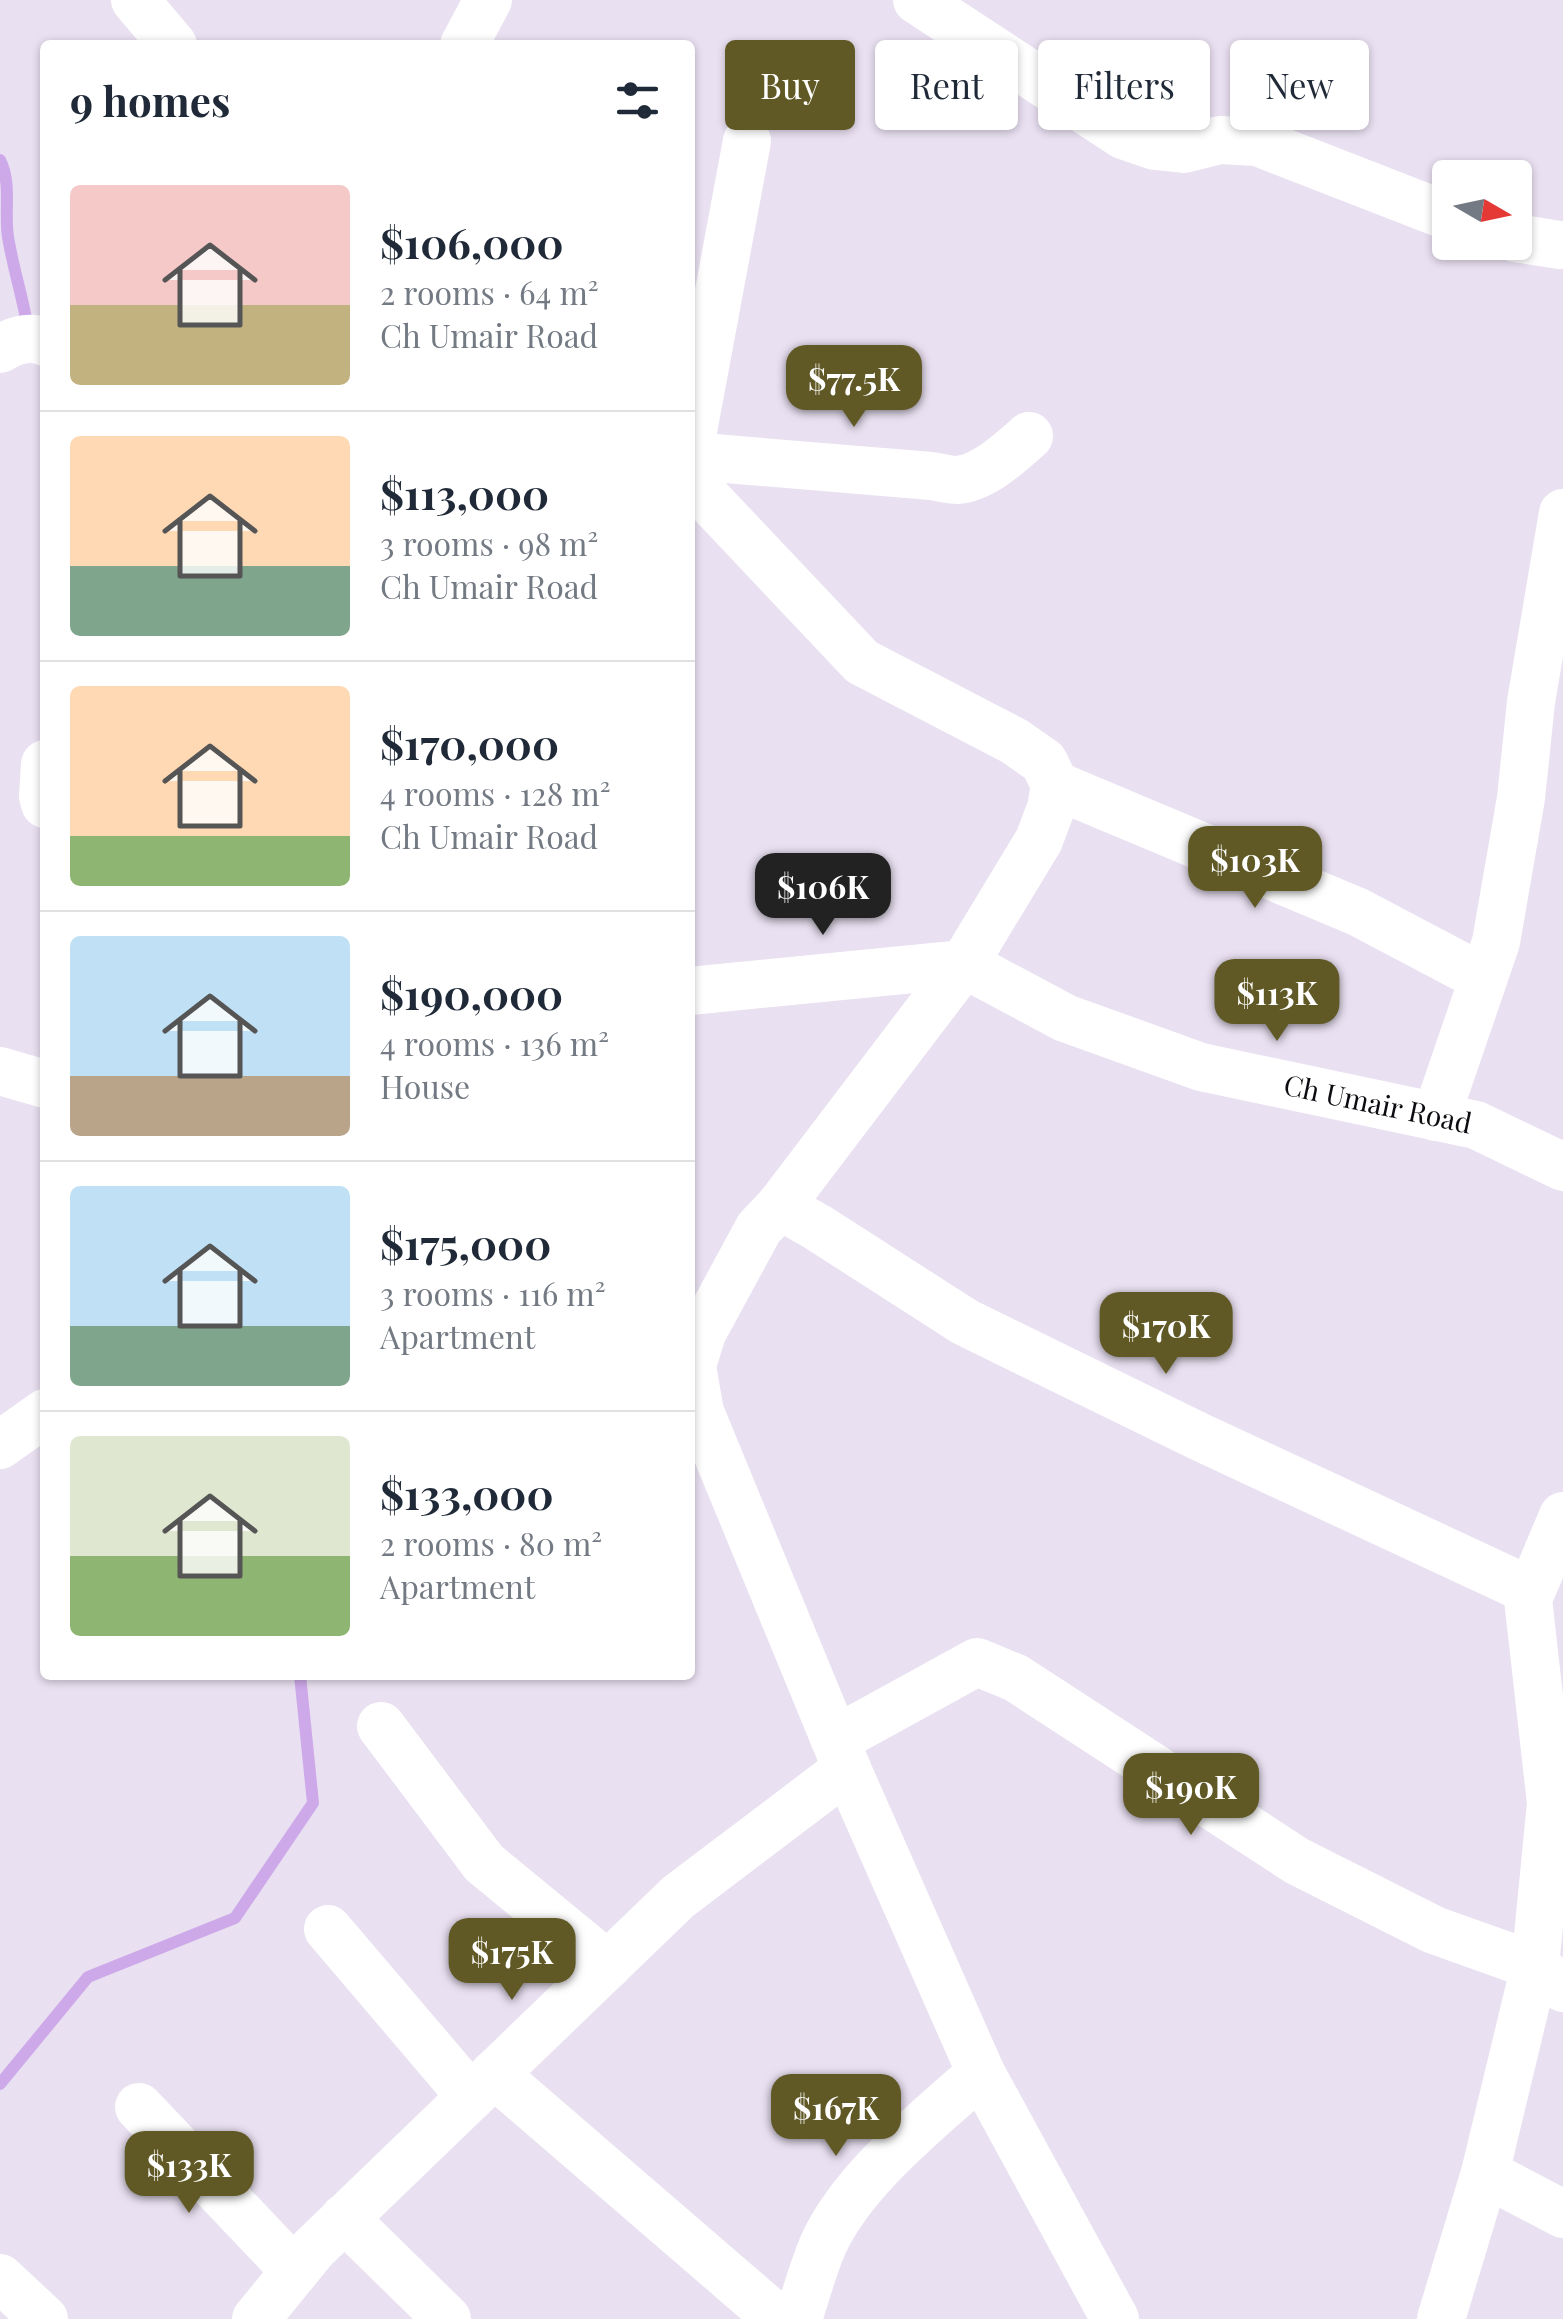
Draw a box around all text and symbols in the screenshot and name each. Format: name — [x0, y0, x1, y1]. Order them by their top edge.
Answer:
chip: Buy — [725, 40, 855, 130]
chip: Rent — [875, 40, 1018, 130]
chip: Filters — [1038, 40, 1210, 130]
chip: New — [1230, 40, 1369, 130]
text: 9 homes — [70, 72, 230, 128]
icon: filters — [610, 73, 665, 128]
north arrow — [1432, 160, 1532, 260]
map controls — [1432, 160, 1532, 260]
text: $106,000 — [380, 214, 564, 270]
icon: home — [150, 225, 270, 345]
text: 2 rooms · 64 m² — [380, 270, 599, 313]
text: Ch Umair Road — [380, 313, 598, 356]
pin: $77.5K — [773, 345, 935, 430]
text: $77.5K — [808, 356, 900, 399]
text: $113,000 — [380, 465, 549, 521]
icon: home — [150, 476, 270, 596]
text: 3 rooms · 98 m² — [380, 521, 598, 564]
text: Ch Umair Road — [380, 564, 598, 607]
text: $170,000 — [380, 715, 559, 771]
icon: home — [150, 726, 270, 846]
text: 4 rooms · 128 m² — [380, 771, 611, 814]
text: Ch Umair Road — [380, 814, 598, 857]
pin: $103K — [1185, 826, 1325, 911]
text: $103K — [1210, 837, 1300, 880]
pin: $106K — [753, 853, 893, 938]
text: $106K — [777, 864, 869, 907]
pin: $113K — [1207, 959, 1347, 1044]
text: $190,000 — [380, 965, 563, 1021]
text: $113K — [1236, 970, 1318, 1013]
icon: home — [150, 976, 270, 1096]
text: 4 rooms · 136 m² — [380, 1021, 609, 1064]
text: House — [380, 1064, 470, 1107]
street label: Ch Umair Road — [1281, 1065, 1475, 1141]
text: $175,000 — [380, 1215, 551, 1271]
icon: home — [150, 1226, 270, 1346]
text: 3 rooms · 116 m² — [380, 1271, 606, 1314]
pin: $170K — [1096, 1292, 1236, 1377]
text: $170K — [1122, 1303, 1210, 1346]
text: Apartment — [380, 1314, 535, 1357]
text: $133,000 — [380, 1465, 554, 1521]
icon: home — [150, 1476, 270, 1596]
text: 2 rooms · 80 m² — [380, 1521, 602, 1564]
text: Apartment — [380, 1564, 535, 1607]
pin: $190K — [1121, 1753, 1261, 1838]
text: $190K — [1145, 1764, 1237, 1807]
pin: $175K — [442, 1918, 582, 2003]
text: $175K — [471, 1929, 553, 1972]
pin: $167K — [766, 2074, 906, 2159]
text: $167K — [793, 2085, 879, 2128]
pin: $133K — [119, 2131, 259, 2216]
text: $133K — [147, 2142, 231, 2185]

